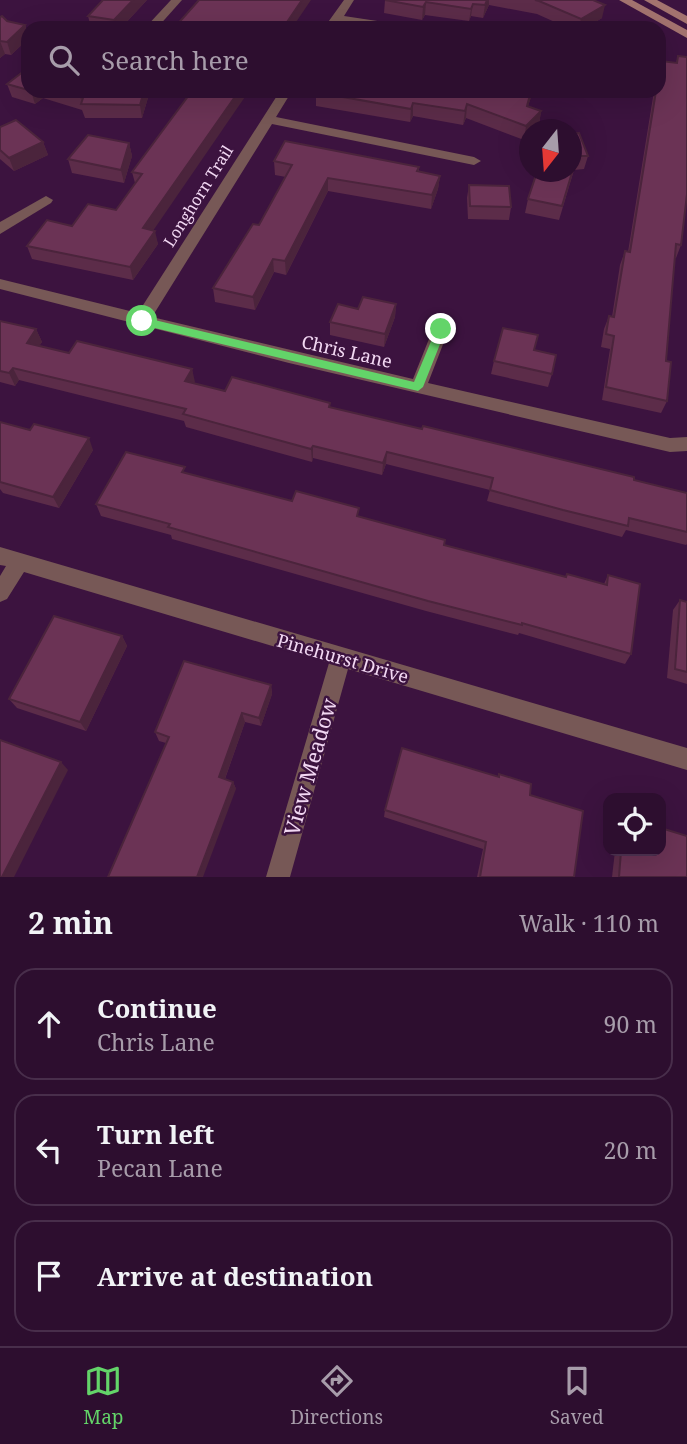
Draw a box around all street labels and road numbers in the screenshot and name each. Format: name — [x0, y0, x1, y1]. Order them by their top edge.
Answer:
street label: Longhorn Trail — [158, 141, 238, 251]
street label: Chris Lane — [299, 329, 395, 373]
street label: Pinehurst Drive — [274, 628, 412, 688]
street label: View Meadow — [277, 694, 343, 839]

